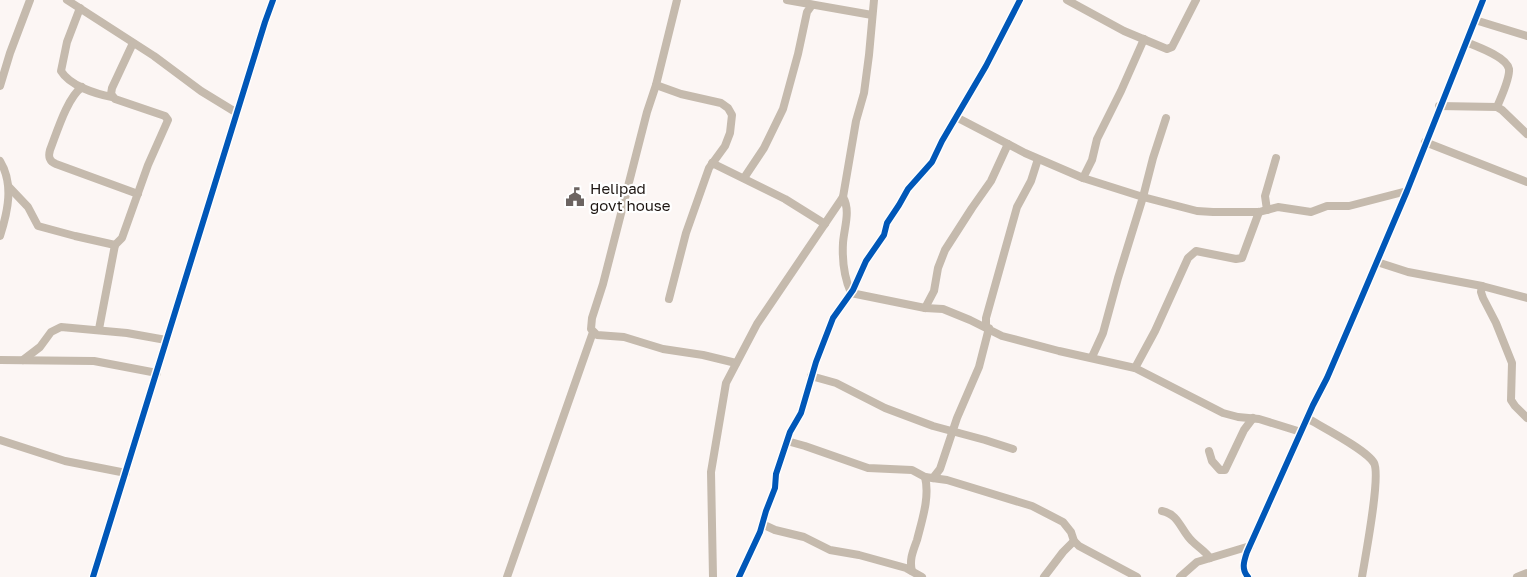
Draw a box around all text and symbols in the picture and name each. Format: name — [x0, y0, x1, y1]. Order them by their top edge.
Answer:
place label: Helipad govt house — [590, 179, 671, 214]
public building icon: Helipad govt house — [564, 186, 586, 208]

